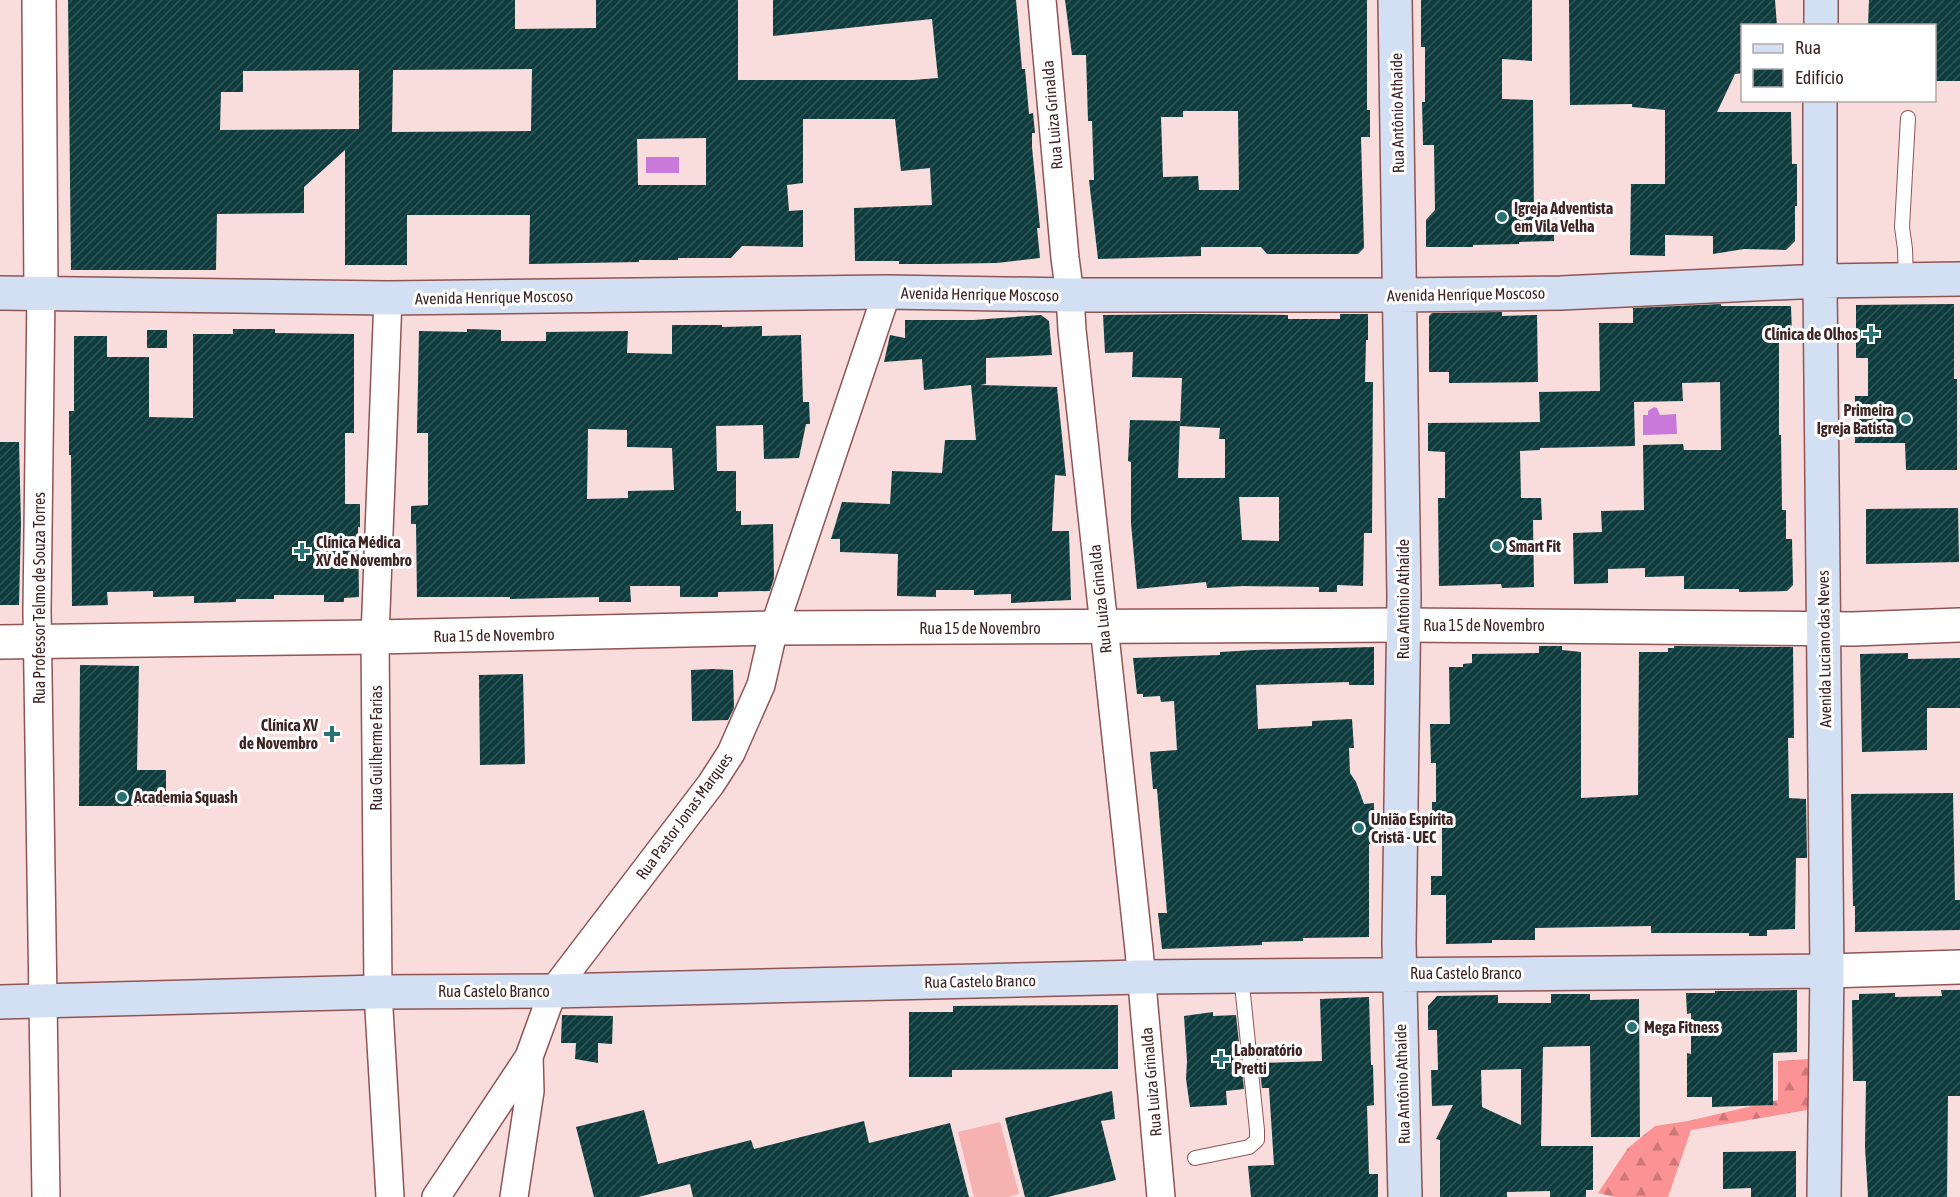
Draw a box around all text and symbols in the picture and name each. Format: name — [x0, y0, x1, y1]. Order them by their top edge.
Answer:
legend — [1741, 24, 1936, 102]
text: Rua — [1795, 37, 1821, 58]
street label: Rua Antônio Athaíde — [1387, 53, 1407, 173]
street label: Rua Luiza Grinalda — [1038, 60, 1066, 170]
text: Edifício — [1795, 67, 1844, 88]
place label: Igreja Adventista em Vila Velha — [1514, 199, 1613, 235]
marker: Igreja Adventista em Vila Velha — [1495, 210, 1509, 224]
street label: Avenida Henrique Moscoso — [901, 284, 1059, 305]
street label: Avenida Henrique Moscoso — [1387, 284, 1545, 305]
street label: Avenida Henrique Moscoso — [415, 287, 573, 308]
place label: Clínica de Olhos — [1764, 325, 1858, 343]
marker: Clínica de Olhos — [1862, 325, 1880, 343]
place label: Primeira Igreja Batista — [1817, 401, 1894, 437]
marker: Primeira Igreja Batista — [1899, 412, 1913, 426]
street label: Rua Professor Telmo de Souza Torres — [30, 492, 48, 704]
place label: Clínica Médica XV de Novembro — [315, 533, 413, 569]
place label: Smart Fit — [1509, 537, 1561, 555]
street label: Rua Antônio Athaíde — [1394, 539, 1412, 659]
marker: Smart Fit — [1490, 539, 1504, 553]
marker: Clínica Médica XV de Novembro — [293, 542, 311, 560]
street label: Rua Luiza Grinalda — [1085, 544, 1115, 654]
street label: Avenida Luciano das Neves — [1814, 570, 1834, 728]
street label: Rua 15 de Novembro — [1423, 616, 1545, 634]
street label: Rua 15 de Novembro — [919, 619, 1041, 637]
street label: Rua 15 de Novembro — [433, 625, 555, 645]
street label: Rua Guilherme Farias — [367, 685, 385, 811]
place label: Clínica XV de Novembro — [239, 716, 318, 752]
marker: Clínica XV de Novembro — [323, 725, 341, 743]
street label: Rua Pastor Jonas Marques — [632, 749, 737, 883]
place label: Academia Squash — [133, 788, 238, 806]
marker: Academia Squash — [115, 790, 129, 804]
place label: União Espírita Cristã - UEC — [1371, 810, 1453, 846]
marker: União Espírita Cristã - UEC — [1352, 821, 1366, 835]
street label: Rua Castelo Branco — [1410, 964, 1522, 982]
street label: Rua Castelo Branco — [924, 971, 1036, 991]
street label: Rua Castelo Branco — [438, 982, 550, 1000]
place label: Mega Fitness — [1644, 1018, 1720, 1036]
marker: Mega Fitness — [1625, 1020, 1639, 1034]
street label: Rua Antônio Athaíde — [1391, 1024, 1413, 1144]
street label: Rua Luiza Grinalda — [1137, 1027, 1165, 1137]
place label: Laboratório Pretti — [1234, 1041, 1303, 1077]
marker: Laboratório Pretti — [1212, 1050, 1230, 1068]

